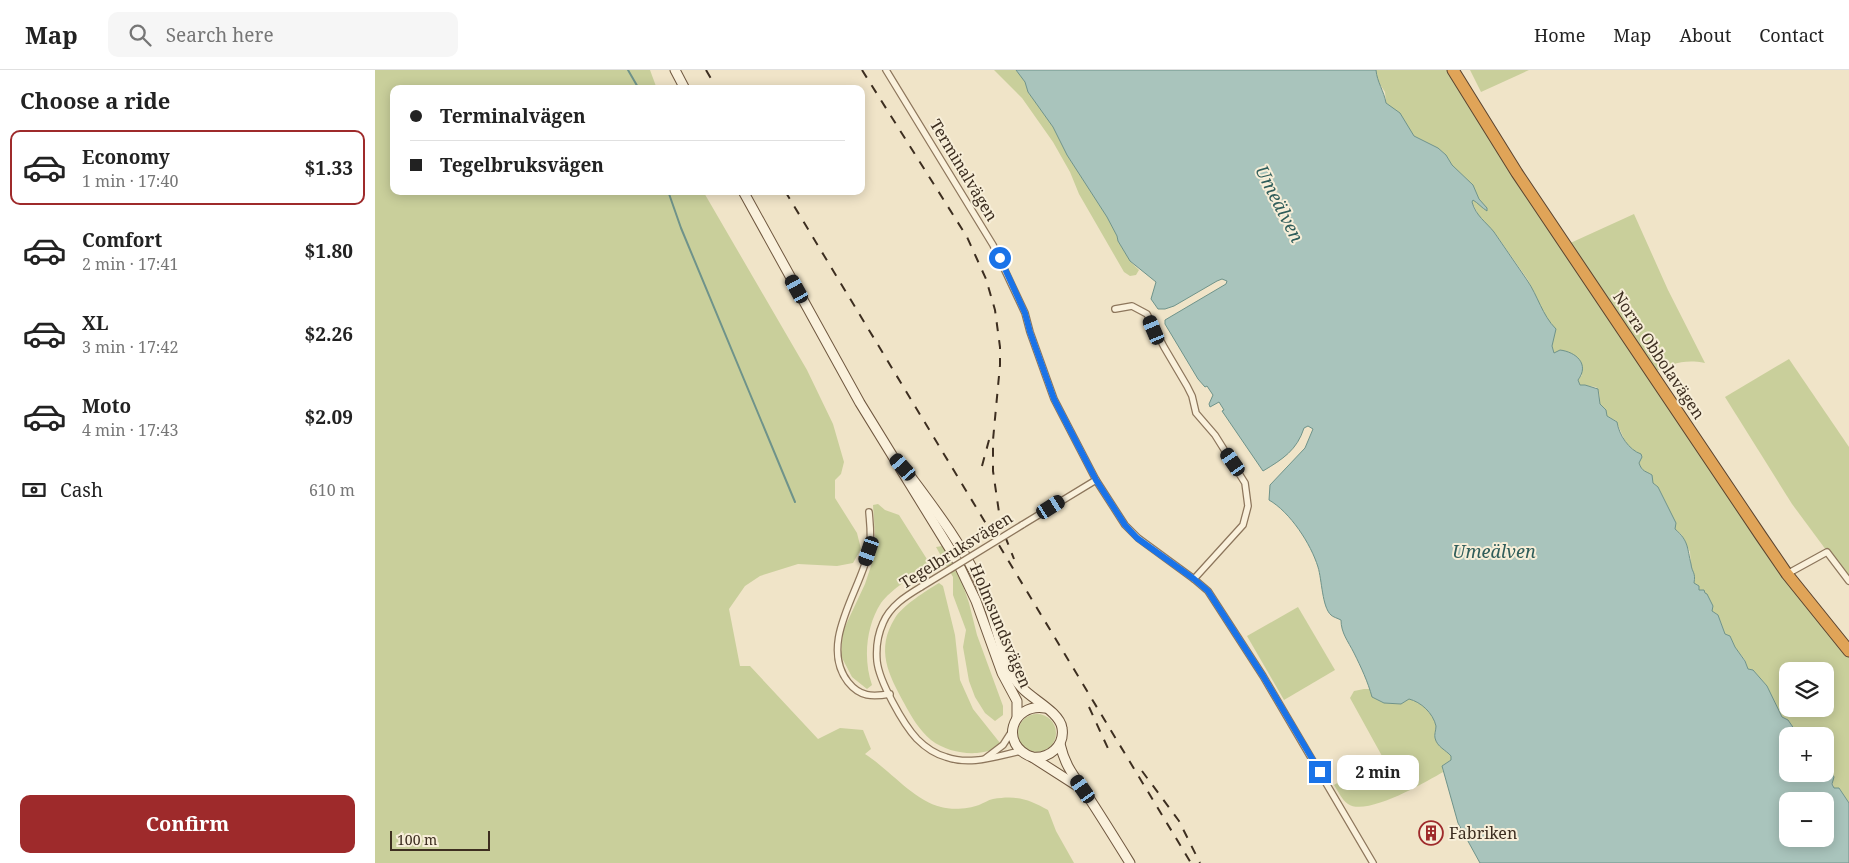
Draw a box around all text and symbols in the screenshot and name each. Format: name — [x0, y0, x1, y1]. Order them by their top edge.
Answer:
search box — [108, 12, 458, 57]
text: Map — [25, 18, 78, 51]
icon: search — [126, 21, 154, 49]
text: Search here — [166, 22, 274, 48]
text: Home — [1534, 23, 1585, 47]
text: Map — [1613, 23, 1651, 47]
text: About — [1679, 23, 1731, 47]
text: Contact — [1759, 23, 1824, 47]
text: Choose a ride — [20, 85, 170, 115]
text: Terminalvägen — [440, 103, 586, 129]
street label: Terminalvägen — [925, 115, 1003, 225]
text: Economy — [82, 144, 170, 170]
icon: car — [22, 145, 67, 190]
text: Tegelbruksvägen — [440, 152, 604, 178]
text: $1.33 — [304, 155, 353, 181]
water label: Umeälven — [1250, 161, 1310, 246]
text: 1 min · 17:40 — [82, 170, 178, 192]
text: Comfort — [82, 227, 162, 253]
icon: car — [22, 228, 67, 273]
text: $1.80 — [304, 238, 353, 264]
route start — [989, 247, 1011, 269]
text: 2 min · 17:41 — [82, 253, 178, 275]
car — [783, 272, 810, 306]
street label: Norra Obbolavägen — [1608, 287, 1710, 423]
text: XL — [82, 310, 108, 336]
icon: car — [22, 311, 67, 356]
car — [1141, 313, 1166, 347]
text: $2.26 — [304, 321, 353, 347]
text: 3 min · 17:42 — [82, 336, 178, 358]
text: Moto — [82, 393, 131, 419]
icon: car — [22, 394, 67, 439]
text: $2.09 — [304, 404, 353, 430]
text: 4 min · 17:43 — [82, 419, 178, 441]
car — [1218, 445, 1247, 479]
car — [887, 451, 918, 483]
icon: cash — [20, 476, 48, 504]
text: Cash — [60, 477, 103, 503]
text: 610 m — [309, 479, 355, 501]
car — [1034, 493, 1067, 521]
street label: Tegelbruksvägen — [895, 506, 1017, 594]
car — [857, 534, 880, 568]
water label: Umeälven — [1452, 539, 1536, 563]
street label: Holmsundsvägen — [965, 561, 1037, 691]
map controls — [1779, 662, 1834, 847]
button: layers — [1779, 662, 1834, 717]
button: + — [1779, 727, 1834, 782]
callout: 2 min — [1337, 754, 1420, 790]
route end — [1309, 761, 1331, 783]
text: 2 min — [1355, 761, 1401, 783]
car — [1068, 772, 1097, 806]
button: − — [1779, 792, 1834, 847]
button: Confirm — [20, 795, 355, 853]
building icon: Fabriken — [1418, 820, 1444, 846]
place label: Fabriken — [1449, 822, 1517, 844]
scale bar — [390, 828, 490, 851]
text: 100 m — [397, 830, 437, 849]

